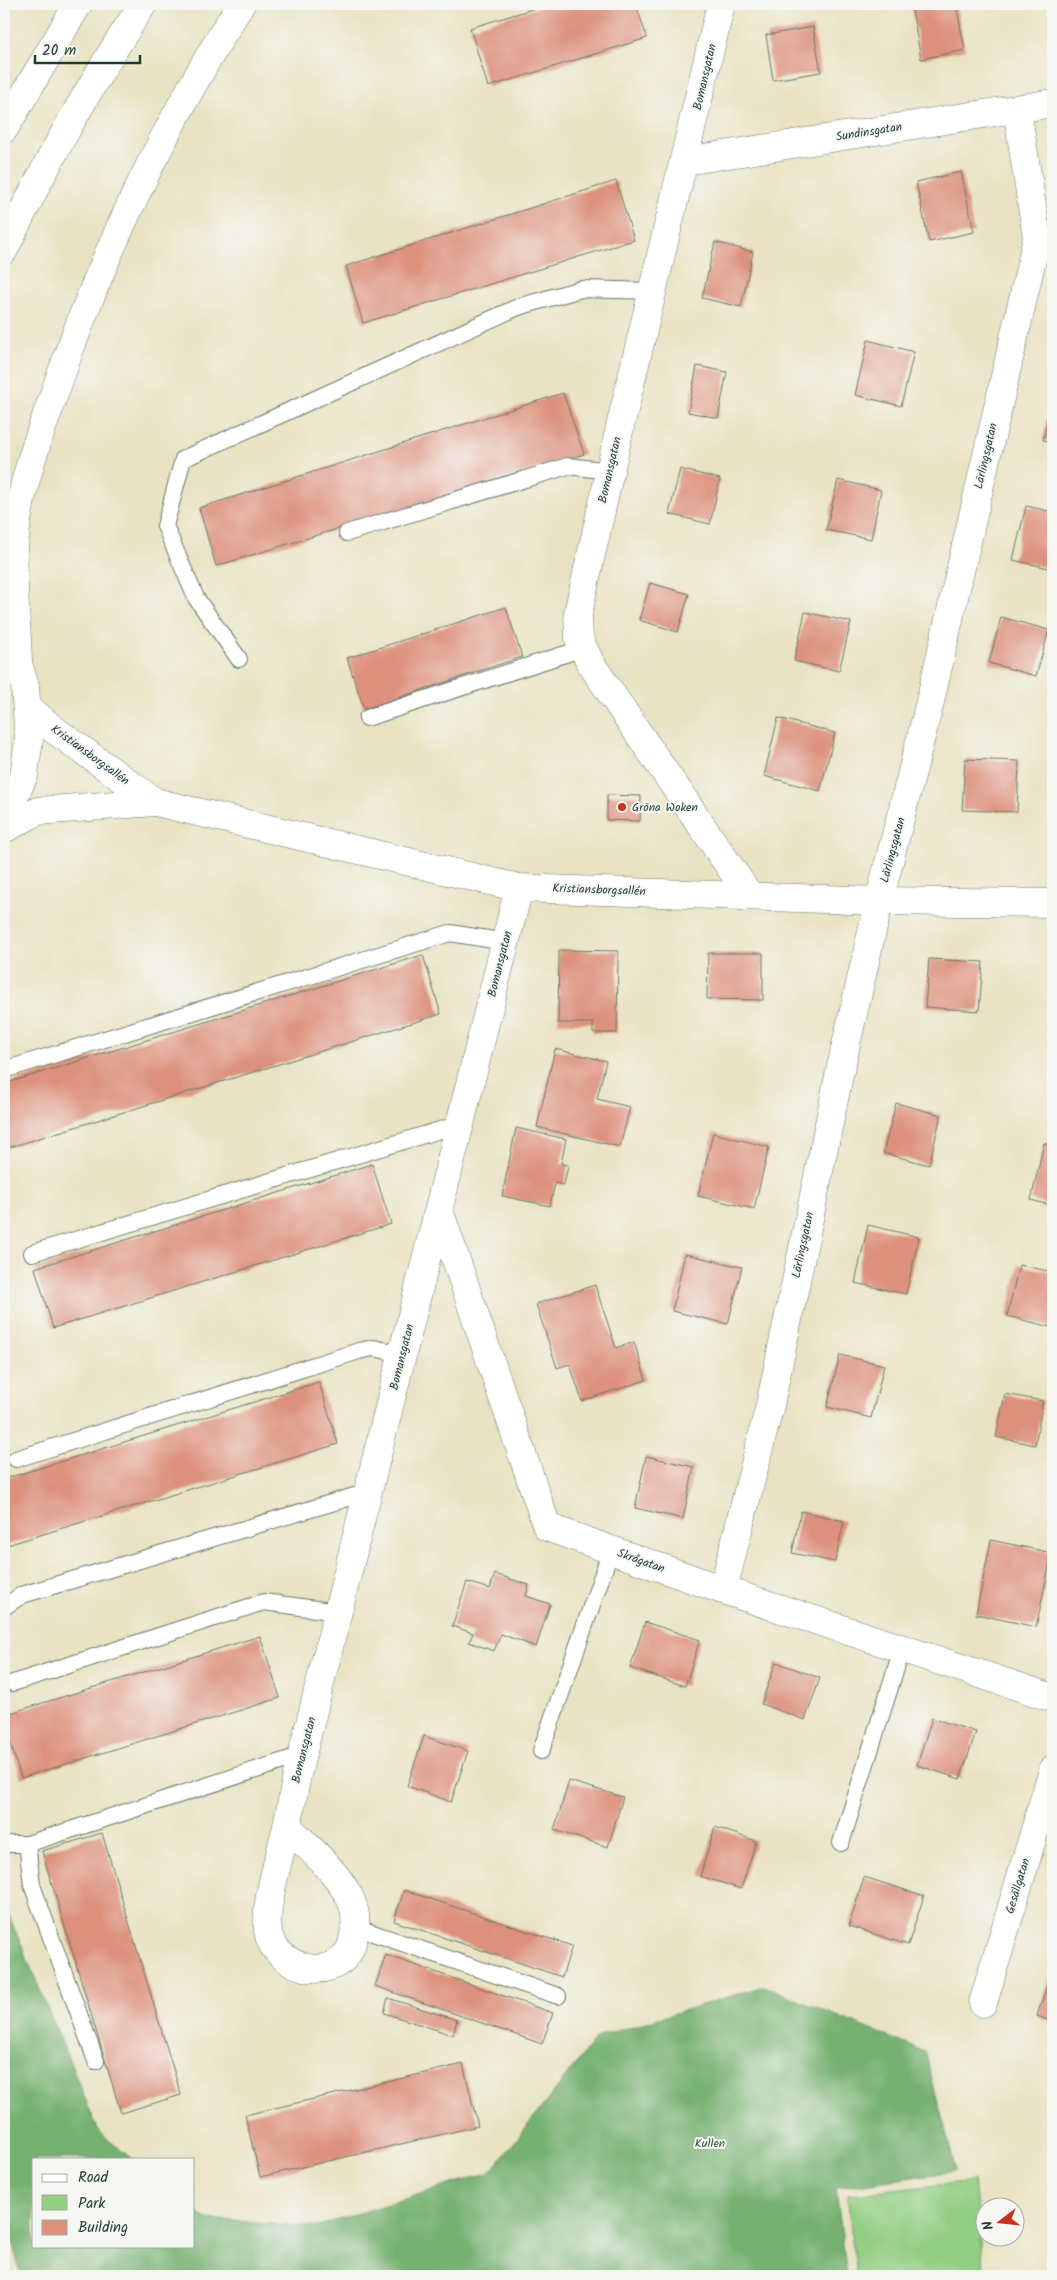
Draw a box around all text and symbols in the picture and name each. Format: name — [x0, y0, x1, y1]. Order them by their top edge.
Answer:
scale bar — [35, 32, 140, 64]
text: 20 m — [42, 39, 76, 63]
street label: Bomansgatan — [688, 42, 722, 112]
street label: Sundinsgatan — [834, 117, 904, 147]
street label: Lärlingsgatan — [969, 421, 1003, 491]
street label: Bomansgatan — [593, 435, 627, 505]
street label: Kristiansborgsallén — [47, 720, 133, 790]
place label: Gröna Woken — [632, 798, 698, 817]
marker: Gröna Woken — [616, 801, 628, 813]
street label: Lärlingsgatan — [875, 815, 911, 885]
street label: Kristiansborgsallén — [552, 879, 646, 901]
street label: Bomansgatan — [483, 929, 517, 999]
street label: Lärlingsgatan — [787, 1210, 819, 1280]
street label: Bomansgatan — [385, 1322, 419, 1392]
street label: Skrågatan — [614, 1544, 668, 1578]
street label: Bomansgatan — [287, 1715, 321, 1785]
street label: Gesällgatan — [1001, 1856, 1035, 1916]
park label: Kullen — [695, 2134, 725, 2153]
legend — [32, 2158, 195, 2248]
text: Road — [78, 2166, 109, 2190]
text: Park — [78, 2192, 106, 2216]
north arrow — [974, 2198, 1024, 2248]
text: Building — [78, 2216, 128, 2240]
text: N — [977, 2218, 1000, 2233]

